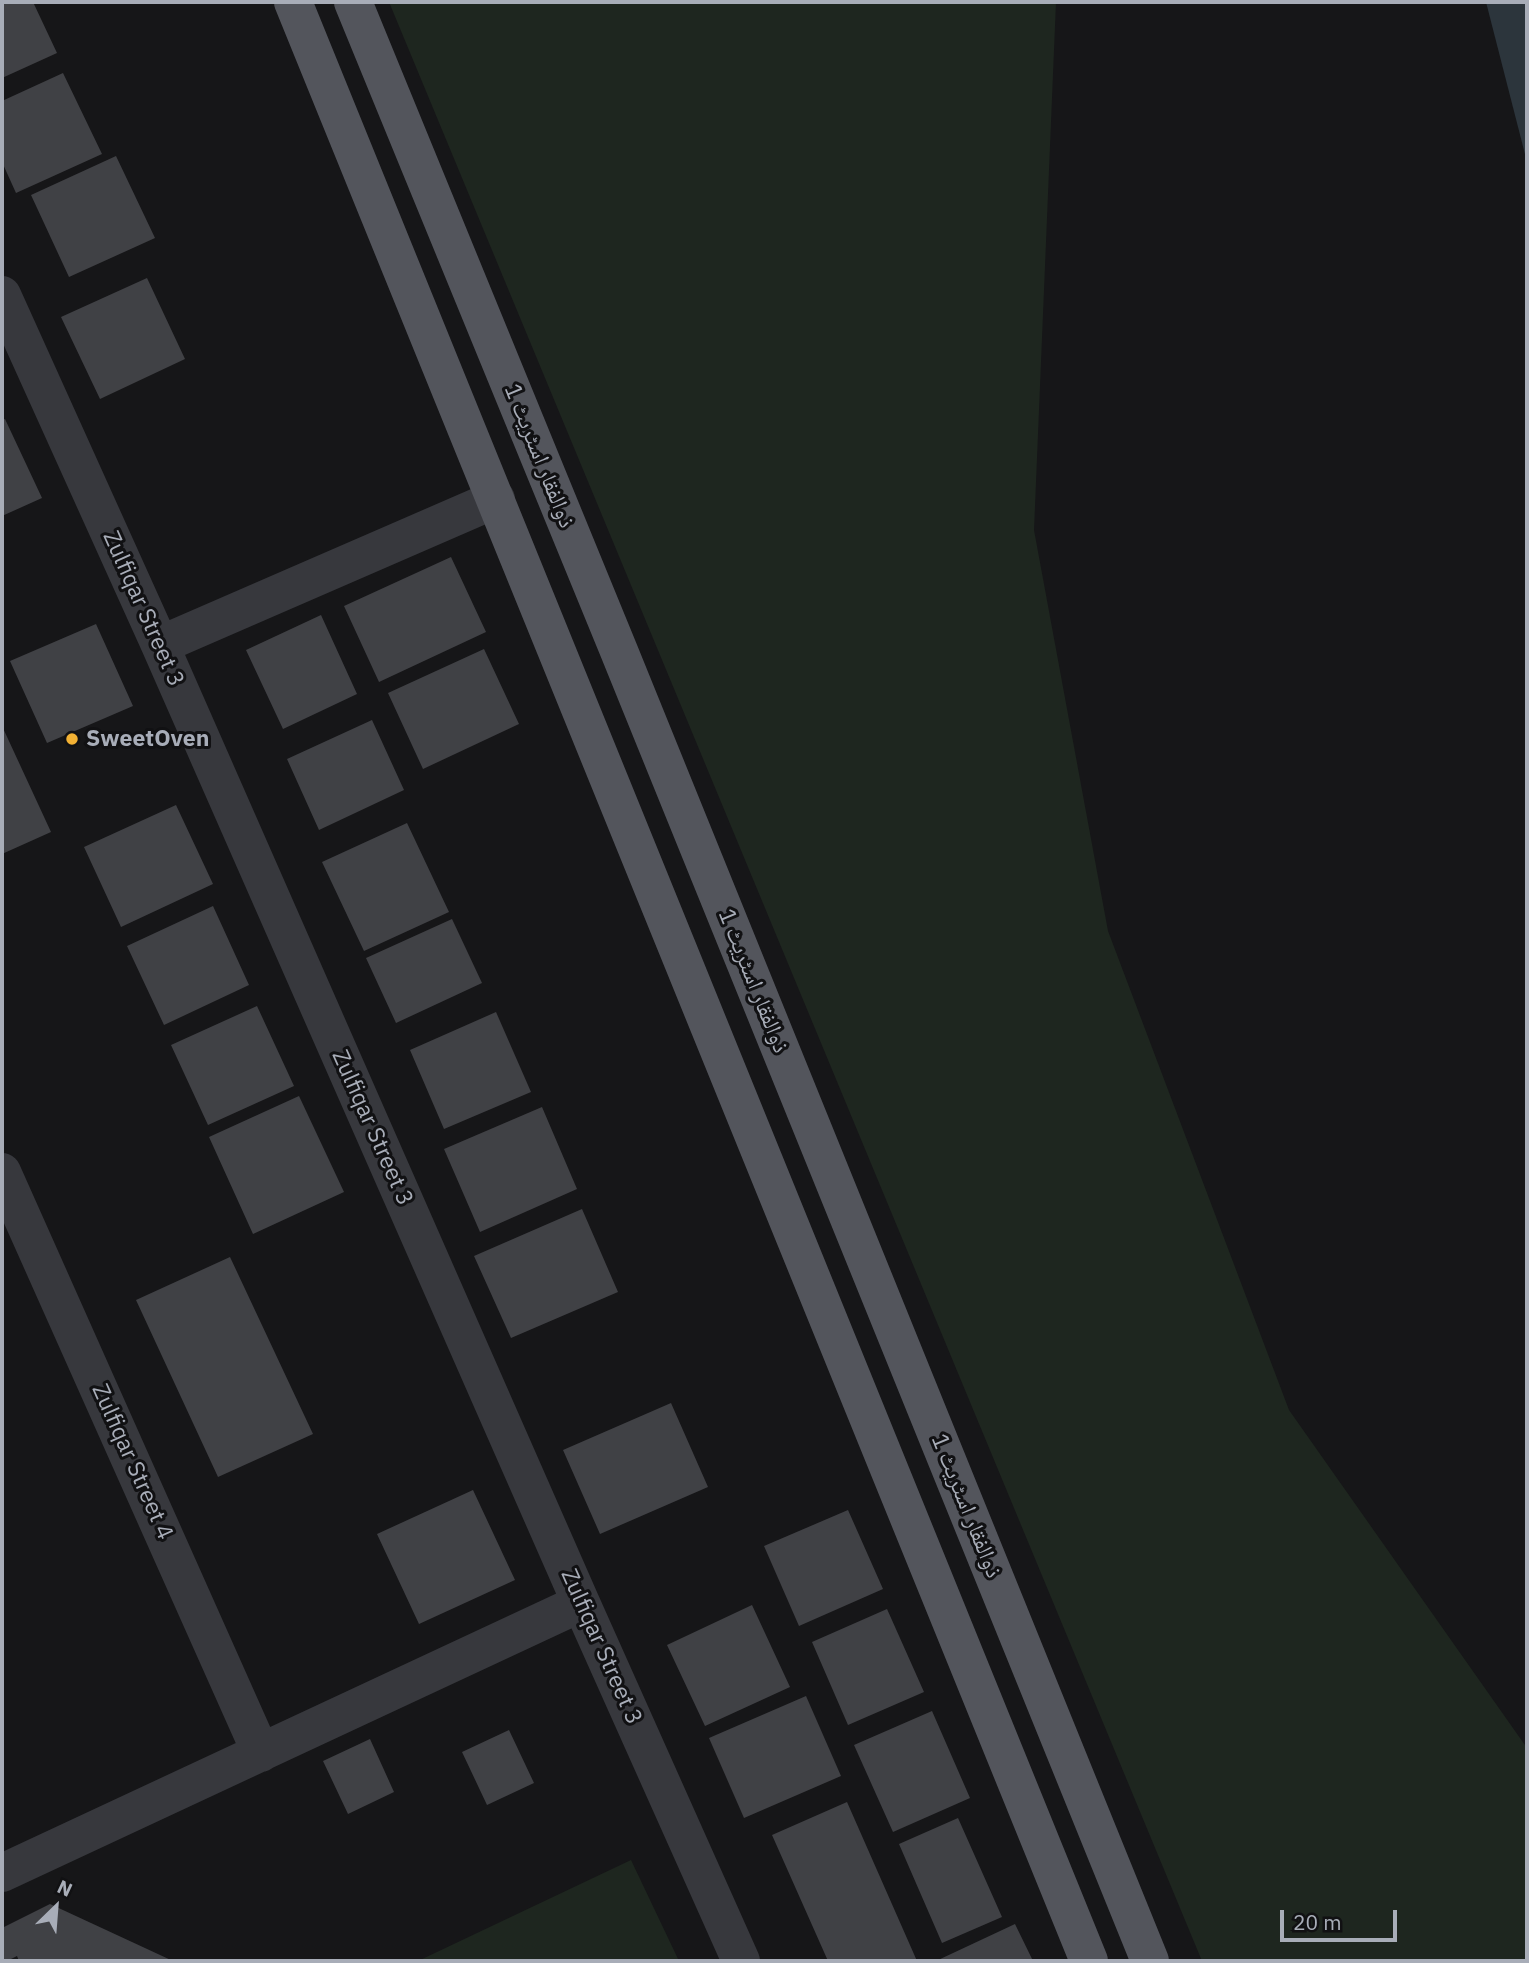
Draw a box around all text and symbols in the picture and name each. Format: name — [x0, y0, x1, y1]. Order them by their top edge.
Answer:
street label: ذوالفقار اسٹریٹ 1 — [498, 380, 580, 532]
street label: Zulfiqar Street 3 — [96, 527, 190, 691]
place label: SweetOven — [86, 725, 209, 753]
marker: SweetOven — [64, 731, 80, 747]
street label: ذوالفقار اسٹریٹ 1 — [712, 905, 794, 1057]
street label: Zulfiqar Street 3 — [325, 1046, 419, 1210]
street label: Zulfiqar Street 4 — [85, 1380, 179, 1544]
street label: ذوالفقار اسٹریٹ 1 — [925, 1430, 1007, 1582]
street label: Zulfiqar Street 3 — [554, 1565, 648, 1729]
north arrow — [21, 1872, 91, 1942]
text: N — [54, 1874, 76, 1902]
scale bar — [1284, 1896, 1401, 1940]
text: 20 m — [1293, 1908, 1342, 1936]

